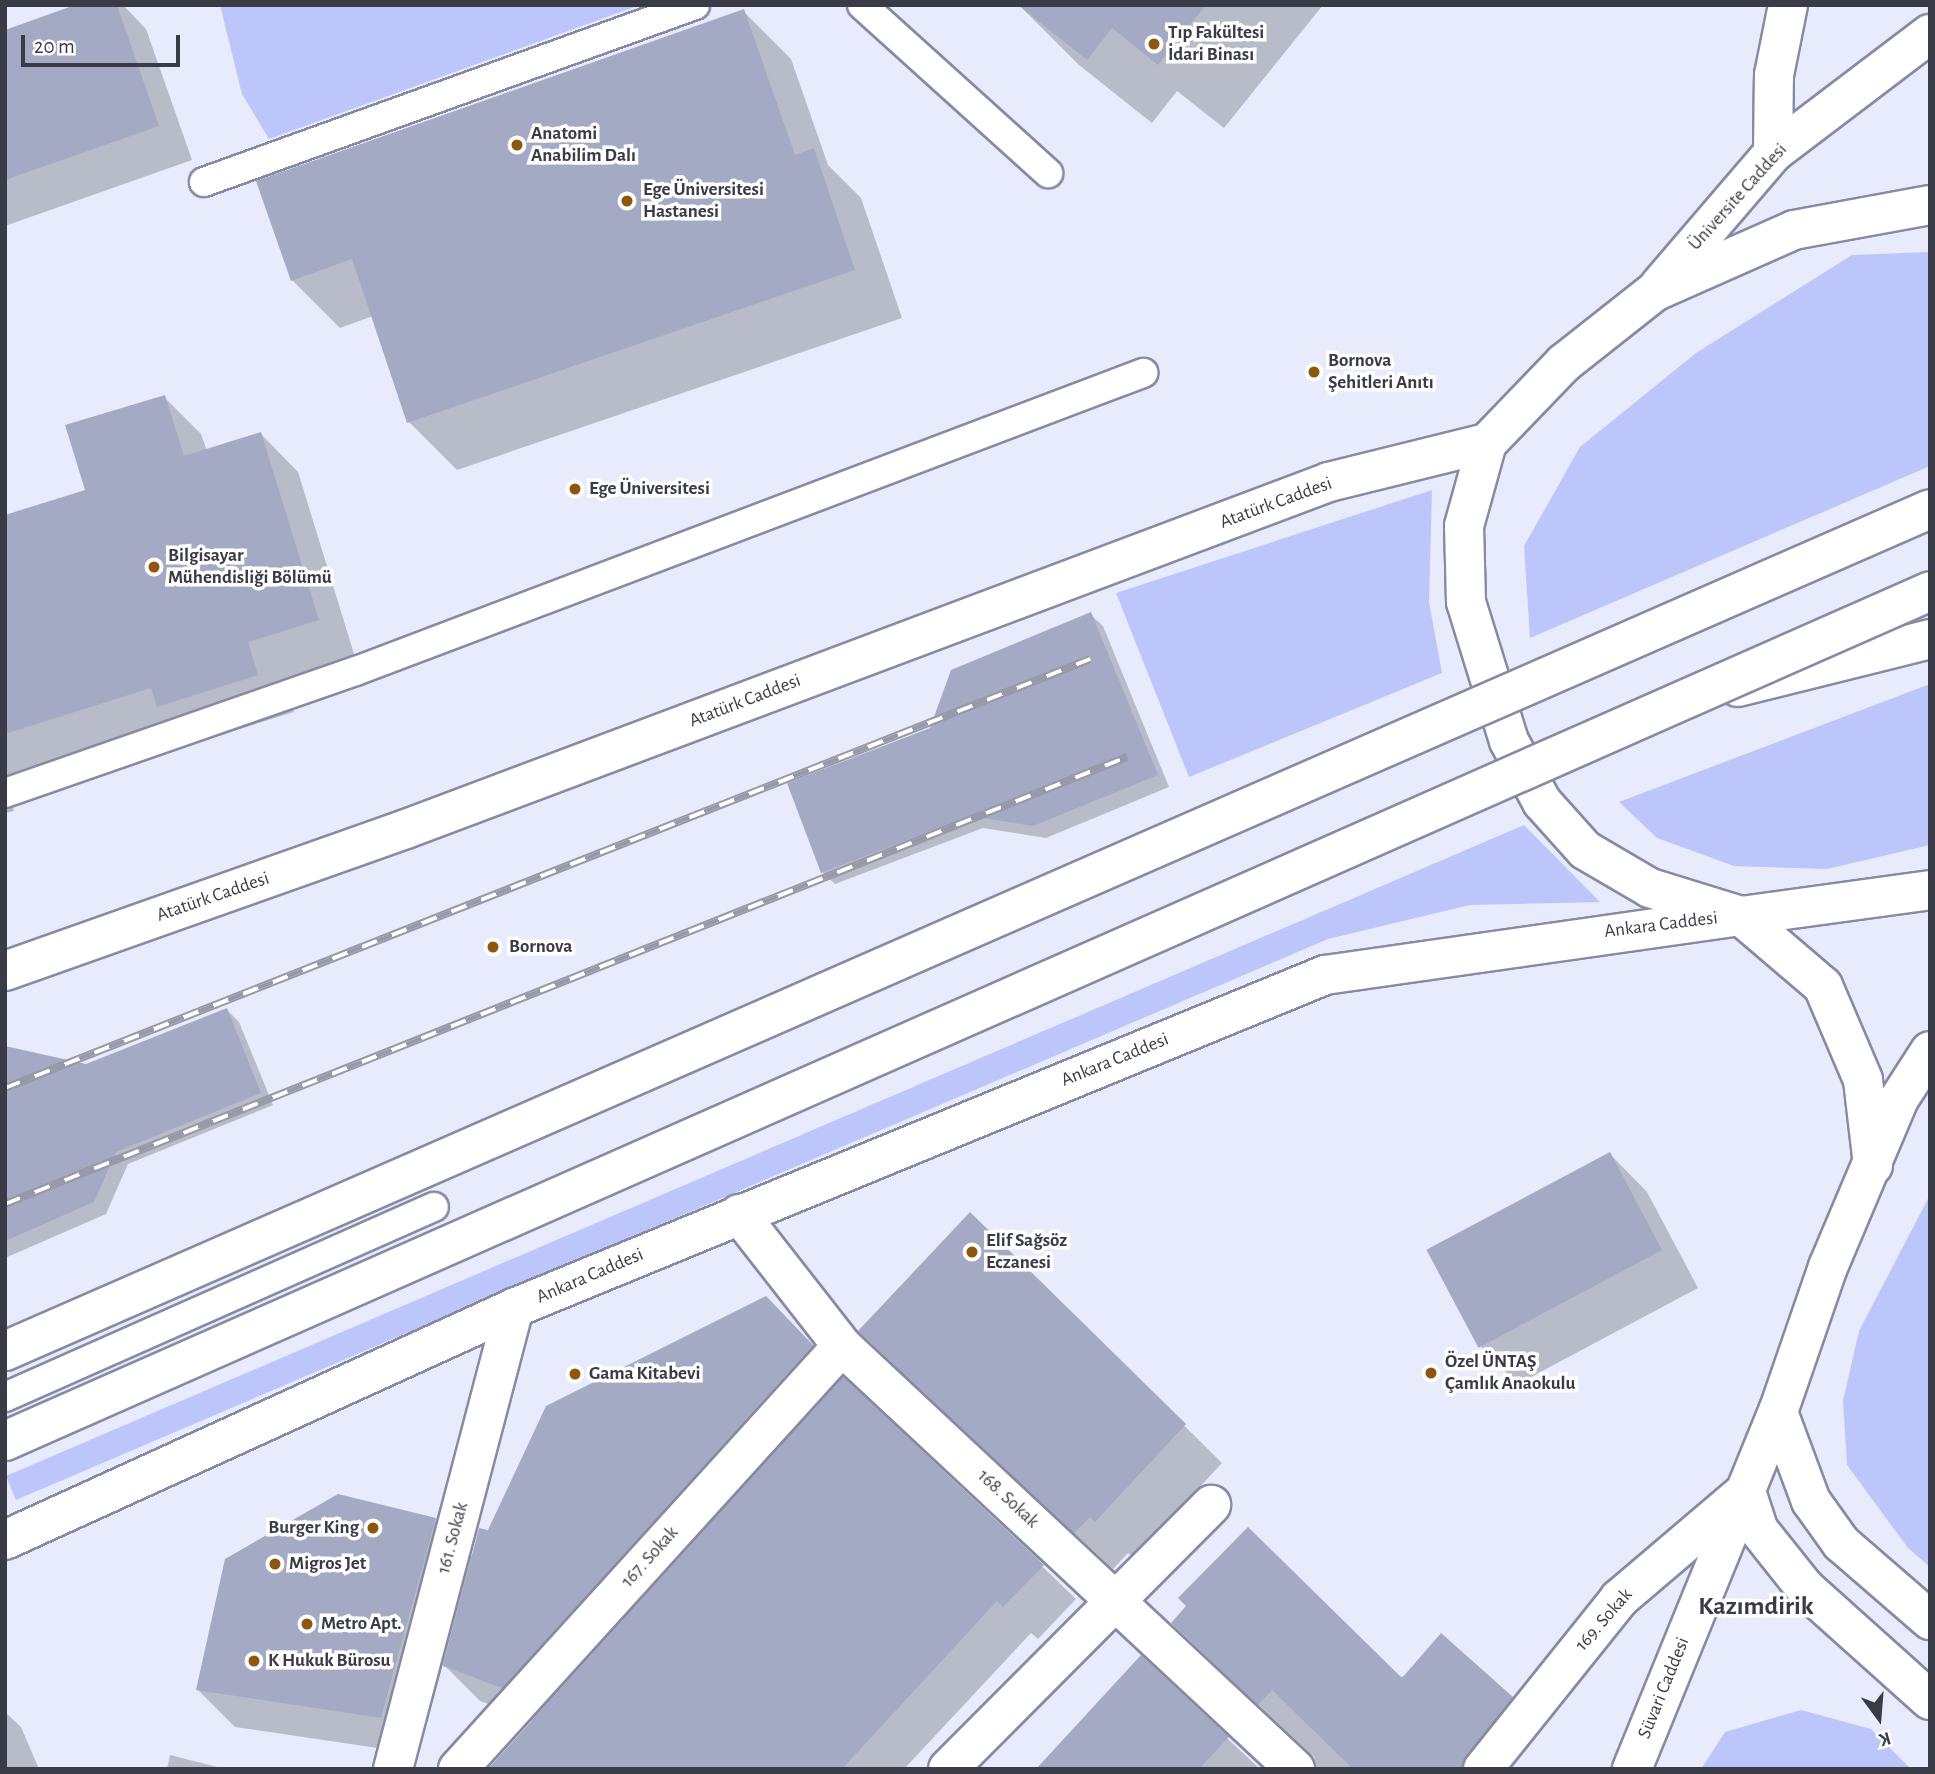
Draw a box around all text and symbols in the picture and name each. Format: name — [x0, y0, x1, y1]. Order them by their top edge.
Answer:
scale bar — [24, 21, 184, 65]
place label: Tıp Fakültesi İdari Binası — [1168, 22, 1264, 66]
text: 20 m — [34, 36, 75, 57]
marker: Tıp Fakültesi İdari Binası — [1146, 36, 1162, 52]
place label: Anatomi Anabilim Dalı — [531, 123, 636, 167]
marker: Anatomi Anabilim Dalı — [509, 137, 525, 153]
street label: Üniversite Caddesi — [1684, 139, 1792, 255]
place label: Ege Üniversitesi Hastanesi — [643, 179, 764, 223]
marker: Ege Üniversitesi Hastanesi — [617, 191, 637, 211]
place label: Bornova Şehitleri Anıtı — [1328, 350, 1434, 394]
marker: Bornova Şehitleri Anıtı — [1306, 364, 1322, 380]
street label: Atatürk Caddesi — [1217, 472, 1335, 534]
place label: Ege Üniversitesi — [589, 478, 710, 500]
marker: Ege Üniversitesi — [567, 481, 583, 497]
place label: Bilgisayar Mühendisliği Bölümü — [168, 545, 332, 589]
marker: Bilgisayar Mühendisliği Bölümü — [146, 559, 162, 575]
street label: Atatürk Caddesi — [686, 669, 804, 733]
street label: Atatürk Caddesi — [154, 867, 272, 927]
street label: Ankara Caddesi — [1603, 907, 1719, 943]
place label: Bornova — [509, 936, 572, 958]
marker: Bornova — [483, 937, 503, 957]
street label: Ankara Caddesi — [1058, 1028, 1172, 1092]
place label: Elif Sağsöz Eczanesi — [986, 1230, 1067, 1274]
street label: Ankara Caddesi — [533, 1243, 647, 1309]
marker: Elif Sağsöz Eczanesi — [964, 1244, 980, 1260]
place label: Özel ÜNTAŞ Çamlık Anaokulu — [1445, 1351, 1576, 1395]
place label: Gama Kitabevi — [589, 1363, 700, 1385]
marker: Özel ÜNTAŞ Çamlık Anaokulu — [1423, 1365, 1439, 1381]
marker: Gama Kitabevi — [567, 1366, 583, 1382]
street label: 168. Sokak — [973, 1465, 1043, 1533]
street label: 161. Sokak — [433, 1500, 473, 1576]
place label: Burger King — [268, 1517, 359, 1539]
marker: Burger King — [365, 1520, 381, 1536]
street label: 167. Sokak — [617, 1522, 683, 1592]
place label: Migros Jet — [289, 1553, 366, 1575]
marker: Migros Jet — [267, 1556, 283, 1572]
street label: 169. Sokak — [1571, 1584, 1637, 1656]
district label: Kazımdirik — [1698, 1591, 1814, 1623]
place label: Metro Apt. — [321, 1613, 401, 1635]
marker: Metro Apt. — [299, 1616, 315, 1632]
street label: Süvari Caddesi — [1633, 1634, 1695, 1742]
place label: K Hukuk Bürosu — [268, 1650, 391, 1672]
marker: K Hukuk Bürosu — [246, 1653, 262, 1669]
north arrow — [1844, 1683, 1914, 1753]
text: K — [1877, 1728, 1893, 1749]

